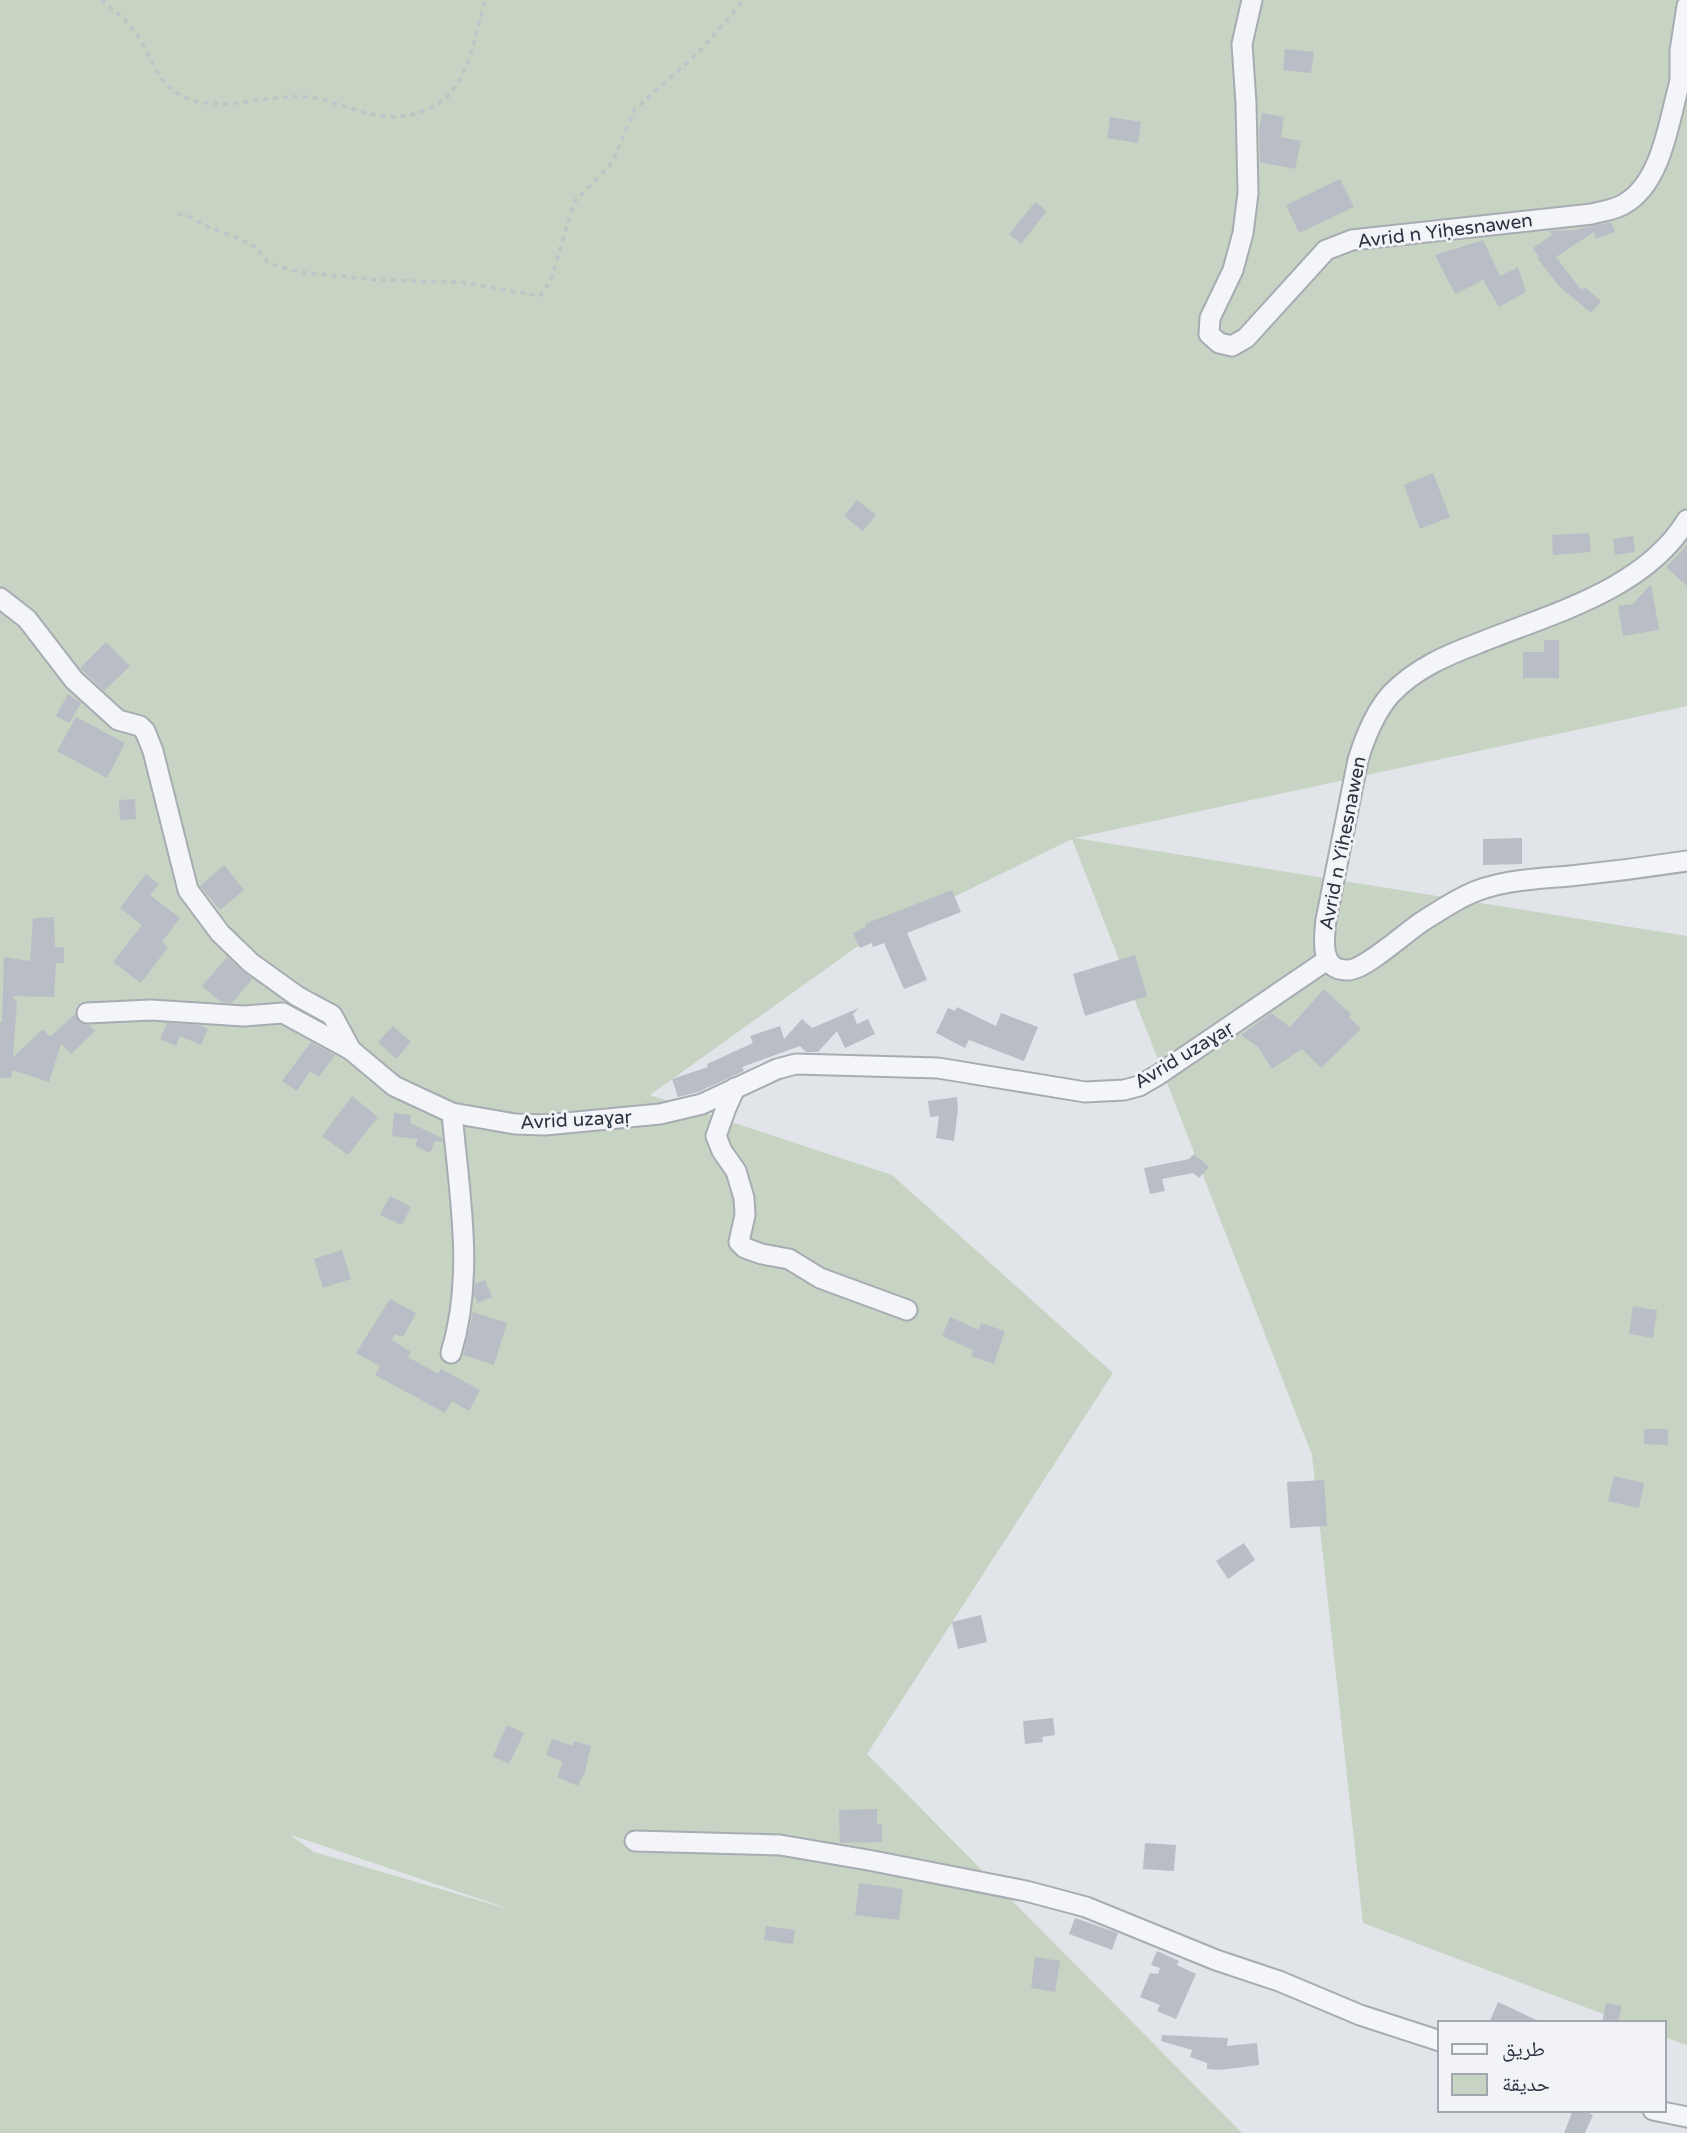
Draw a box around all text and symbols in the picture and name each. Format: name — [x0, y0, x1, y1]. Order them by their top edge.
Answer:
street label: Avrid n Yiḥesnawen — [1356, 209, 1534, 253]
street label: Avrid n Yiḥesnawen — [1315, 754, 1371, 932]
street label: Avrid uzaɣaṛ — [1130, 1016, 1238, 1093]
street label: Avrid uzaɣaṛ — [520, 1106, 633, 1134]
legend — [1438, 2021, 1666, 2112]
text: طريق — [1502, 2037, 1545, 2062]
text: حديقة — [1502, 2072, 1550, 2097]

